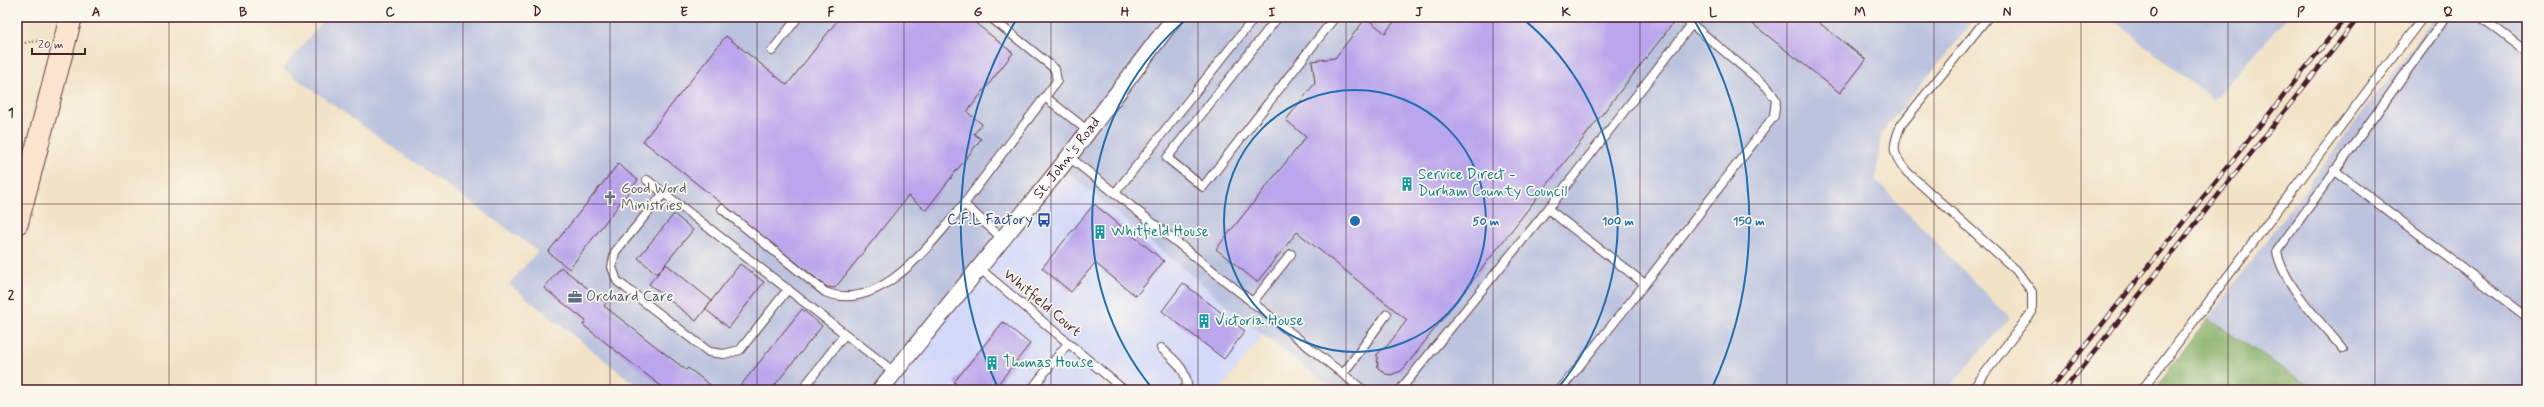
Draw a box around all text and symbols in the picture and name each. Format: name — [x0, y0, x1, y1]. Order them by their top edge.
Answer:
text: A — [92, 4, 100, 21]
text: B — [239, 4, 248, 21]
text: C — [385, 4, 395, 21]
text: D — [533, 4, 542, 21]
text: E — [680, 4, 688, 21]
text: F — [828, 4, 835, 21]
text: G — [974, 4, 983, 21]
text: H — [1121, 4, 1130, 21]
text: I — [1269, 4, 1276, 21]
text: J — [1415, 4, 1423, 21]
text: K — [1561, 4, 1571, 21]
text: L — [1709, 4, 1718, 21]
text: M — [1854, 4, 1866, 21]
text: N — [2003, 4, 2012, 21]
text: O — [2150, 4, 2159, 21]
text: P — [2297, 4, 2305, 21]
text: Q — [2443, 4, 2453, 21]
scale bar — [32, 30, 85, 56]
text: 20 m — [38, 37, 64, 53]
text: 1 — [8, 105, 14, 122]
street label: St. John's Road — [1029, 113, 1105, 203]
place label: Service Direct - Durham County Council — [1418, 165, 1567, 202]
building icon: Service Direct - Durham County Council — [1399, 176, 1415, 192]
place label: Good Word Ministries — [621, 179, 687, 216]
church icon: Good Word Ministries — [602, 190, 618, 206]
place label: C.F.L Factory — [947, 210, 1033, 230]
bus stop icon: C.F.L Factory — [1036, 212, 1052, 228]
centre of rings — [1348, 214, 1362, 228]
text: 50 m — [1473, 214, 1500, 230]
text: 100 m — [1602, 214, 1635, 230]
text: 150 m — [1733, 214, 1765, 230]
place label: Whitfield House — [1111, 222, 1209, 242]
building icon: Whitfield House — [1092, 224, 1108, 240]
street label: Whitfield Court — [999, 265, 1085, 342]
text: 2 — [8, 287, 15, 304]
place label: Orchard Care — [586, 287, 673, 307]
office icon: Orchard Care — [567, 289, 583, 305]
place label: Victoria House — [1215, 311, 1304, 331]
building icon: Victoria House — [1196, 313, 1212, 329]
place label: Thomas House — [1003, 353, 1094, 373]
building icon: Thomas House — [984, 355, 1000, 371]

